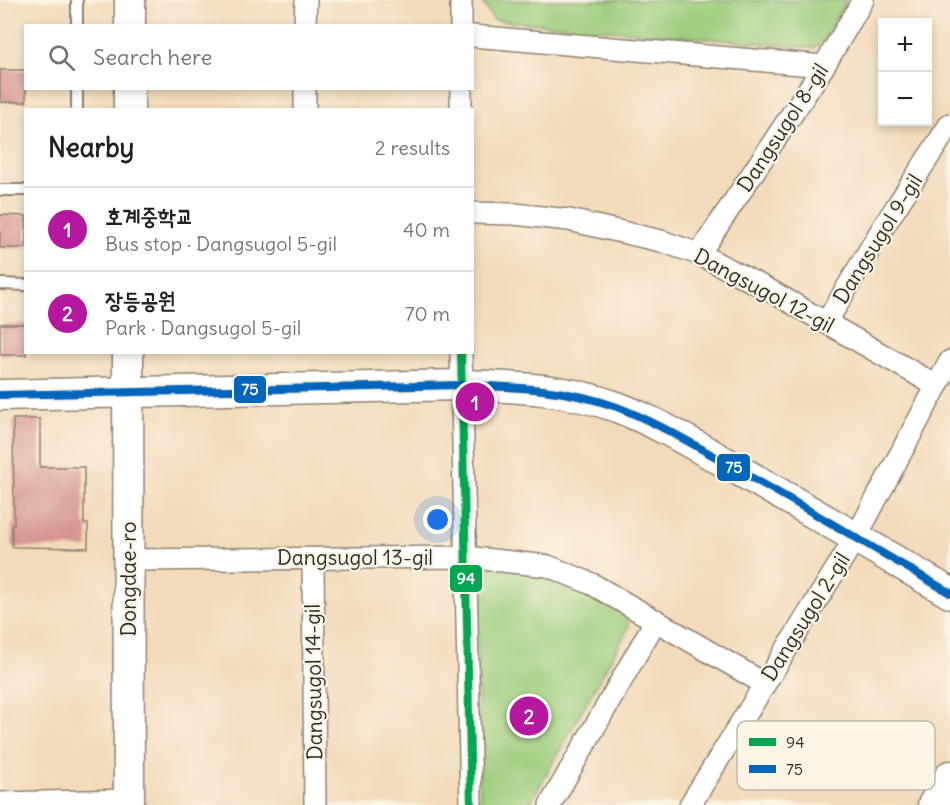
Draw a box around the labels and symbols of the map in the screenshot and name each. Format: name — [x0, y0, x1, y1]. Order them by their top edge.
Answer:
street label: Dangsugol 8-gil — [731, 58, 834, 197]
street label: Dangsugol 9-gil — [827, 169, 928, 309]
street label: Dangsugol 12-gil — [689, 242, 839, 339]
line badge: 75 — [233, 375, 267, 404]
text: 75 — [241, 379, 259, 399]
pin: 1 — [456, 380, 494, 424]
line badge: 75 — [716, 453, 751, 482]
text: 75 — [725, 457, 743, 477]
your location — [423, 505, 452, 534]
street label: Dongdae-ro — [115, 521, 142, 637]
street label: Dangsugol 13-gil — [277, 544, 433, 571]
street label: Dangsugol 2-gil — [755, 547, 856, 686]
line badge: 94 — [449, 564, 483, 593]
text: 94 — [457, 568, 475, 588]
street label: Dangsugol 14-gil — [299, 604, 328, 760]
pin: 2 — [510, 694, 548, 738]
legend — [737, 721, 935, 790]
text: 94 — [786, 732, 804, 752]
text: 75 — [786, 759, 803, 779]

